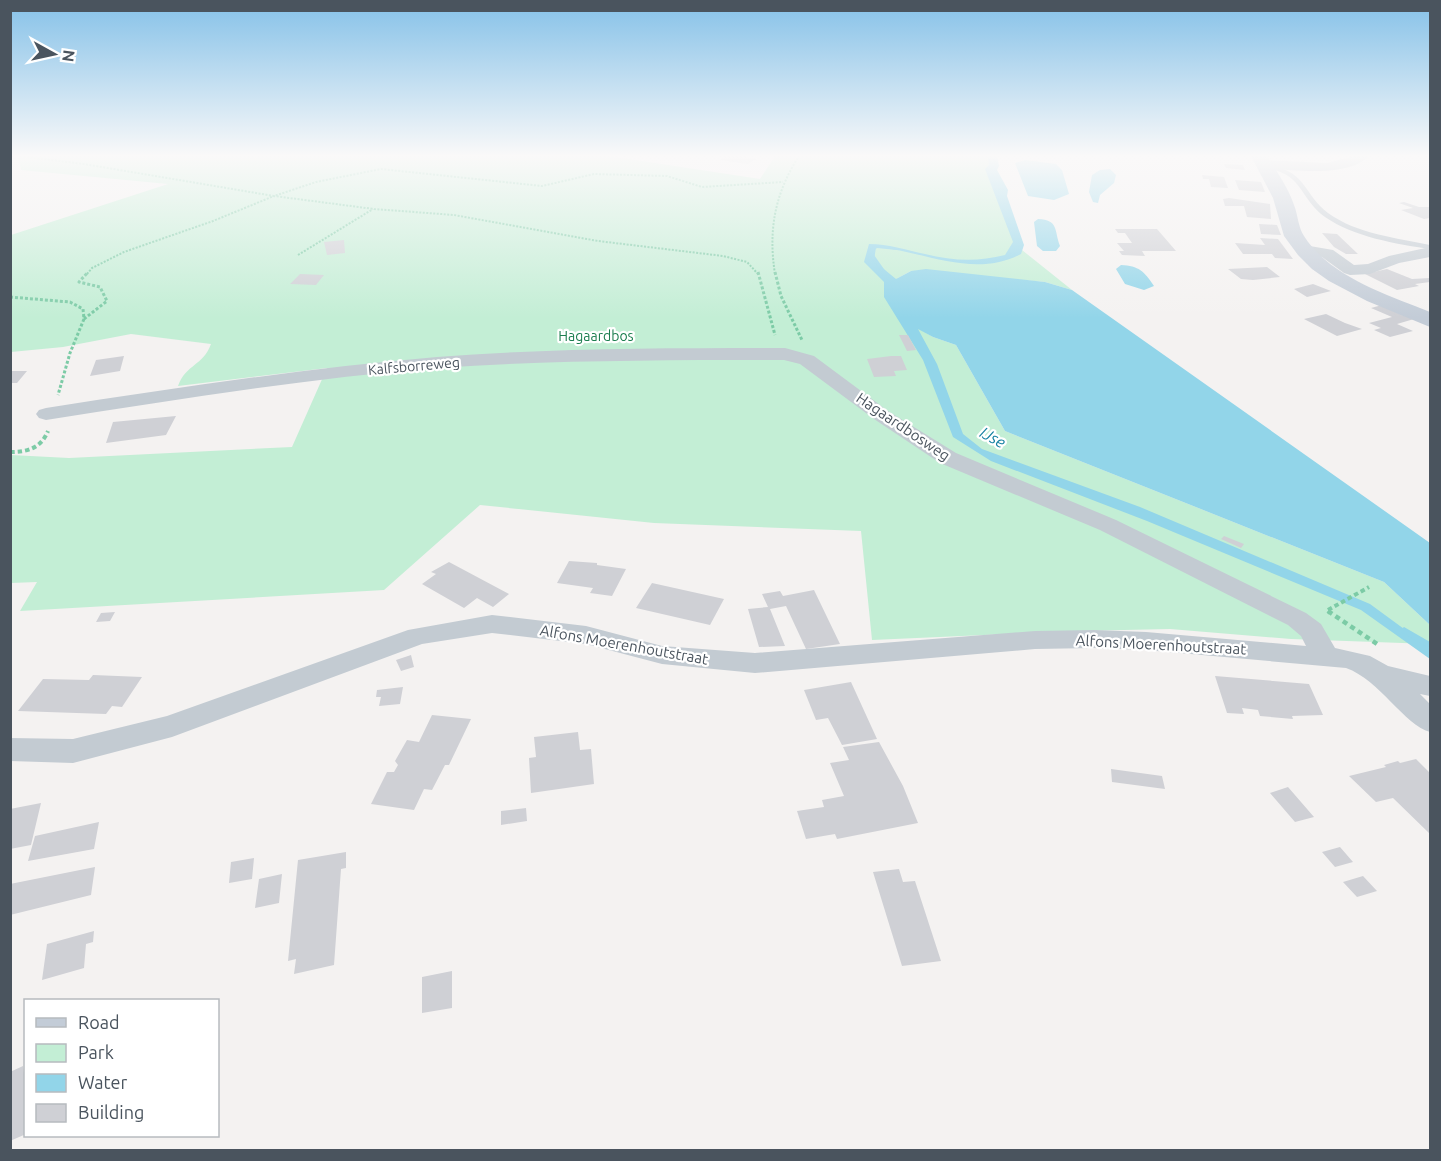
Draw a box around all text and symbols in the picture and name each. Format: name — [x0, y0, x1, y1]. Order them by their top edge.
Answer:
north arrow — [24, 24, 84, 84]
text: N — [59, 49, 79, 63]
park label: Hagaardbos — [558, 328, 634, 344]
street label: Kalfsborreweg — [367, 354, 461, 378]
street label: Hagaardbosweg — [853, 389, 953, 464]
water label: IJse — [977, 423, 1009, 451]
street label: Alfons Moerenhoutstraat — [539, 621, 710, 668]
street label: Alfons Moerenhoutstraat — [1075, 632, 1247, 657]
legend — [24, 999, 219, 1137]
text: Road — [78, 1012, 120, 1032]
text: Park — [78, 1042, 114, 1062]
text: Water — [78, 1072, 128, 1092]
text: Building — [78, 1102, 144, 1122]

